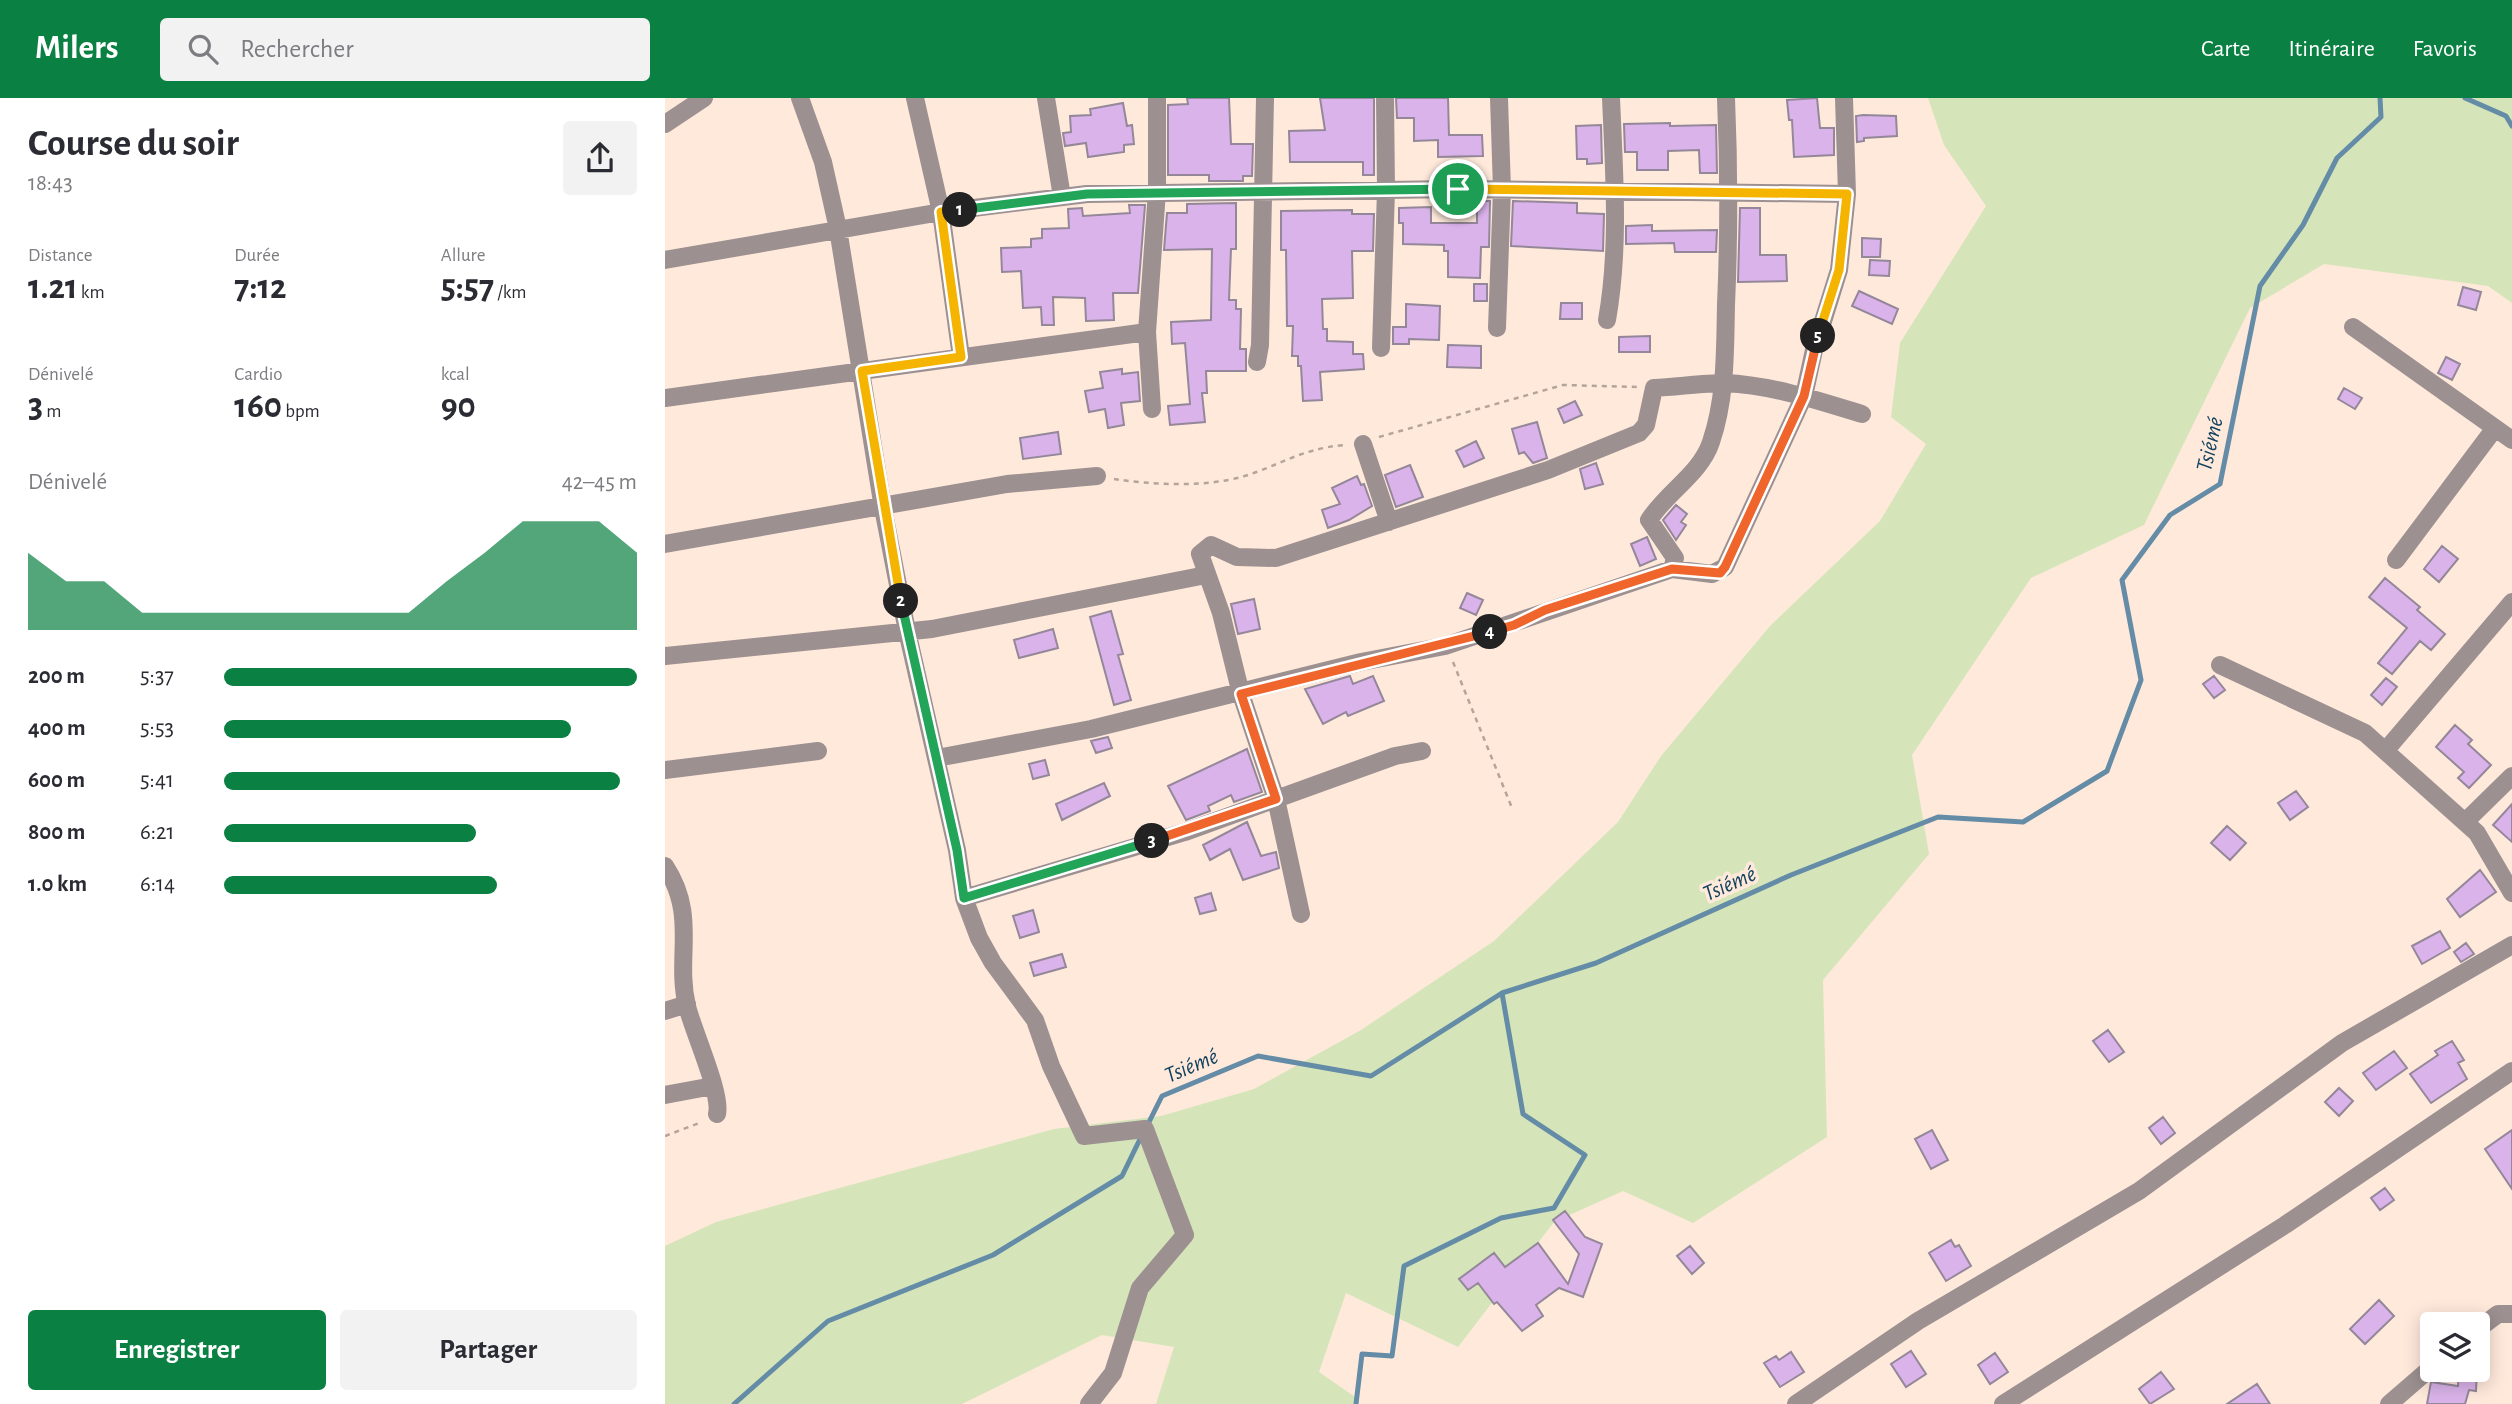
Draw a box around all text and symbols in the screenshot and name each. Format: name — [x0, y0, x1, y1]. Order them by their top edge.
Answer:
search box — [160, 18, 650, 81]
icon: search — [184, 30, 222, 68]
text: Milers — [35, 32, 118, 65]
text: Rechercher — [240, 36, 354, 62]
text: Carte — [2201, 37, 2250, 61]
text: Itinéraire — [2288, 37, 2375, 61]
text: Favoris — [2413, 37, 2477, 61]
button: share — [563, 121, 637, 195]
text: Course du soir — [28, 125, 239, 163]
pin — [1428, 159, 1488, 219]
icon: arrive — [1439, 170, 1477, 208]
text: 18:43 — [28, 172, 73, 195]
pin: 1 — [943, 192, 977, 228]
text: 1 — [956, 200, 963, 219]
text: Distance — [28, 246, 92, 265]
text: Durée — [234, 246, 280, 265]
text: Allure — [441, 246, 485, 265]
text: 1.21 — [28, 270, 78, 305]
text: 7:12 — [234, 270, 287, 305]
text: 5:57 — [441, 270, 494, 305]
text: km — [78, 283, 105, 302]
text: /km — [494, 283, 527, 302]
pin: 5 — [1801, 318, 1835, 354]
text: 5 — [1813, 326, 1822, 345]
text: Dénivelé — [28, 365, 93, 384]
text: Cardio — [234, 365, 283, 384]
text: kcal — [441, 365, 470, 384]
text: 3 — [28, 389, 43, 424]
text: 160 — [234, 389, 282, 424]
text: 90 — [441, 389, 476, 424]
text: m — [43, 402, 61, 421]
text: bpm — [282, 402, 320, 421]
water label: Tsiémé — [2193, 414, 2228, 474]
text: Dénivelé — [28, 471, 107, 494]
text: 42–45 m — [562, 471, 637, 494]
pin: 2 — [883, 584, 919, 618]
text: 2 — [896, 591, 905, 610]
pin: 4 — [1473, 614, 1507, 650]
text: 4 — [1485, 622, 1494, 641]
text: 200 m — [28, 665, 85, 688]
text: 5:37 — [140, 665, 174, 688]
text: 400 m — [28, 717, 86, 740]
text: 5:53 — [140, 717, 174, 740]
text: 600 m — [28, 769, 85, 792]
text: 5:41 — [140, 769, 174, 792]
text: 800 m — [28, 821, 85, 844]
text: 6:21 — [140, 821, 174, 844]
pin: 3 — [1135, 824, 1169, 858]
text: 3 — [1147, 831, 1156, 850]
water label: Tsiémé — [1700, 862, 1760, 906]
text: 1.0 km — [28, 873, 87, 896]
text: 6:14 — [140, 873, 175, 896]
water label: Tsiémé — [1162, 1045, 1222, 1088]
button: Enregistrer — [28, 1310, 326, 1390]
button: Partager — [340, 1310, 637, 1390]
map controls — [2420, 1312, 2490, 1382]
button: layers — [2420, 1312, 2490, 1382]

